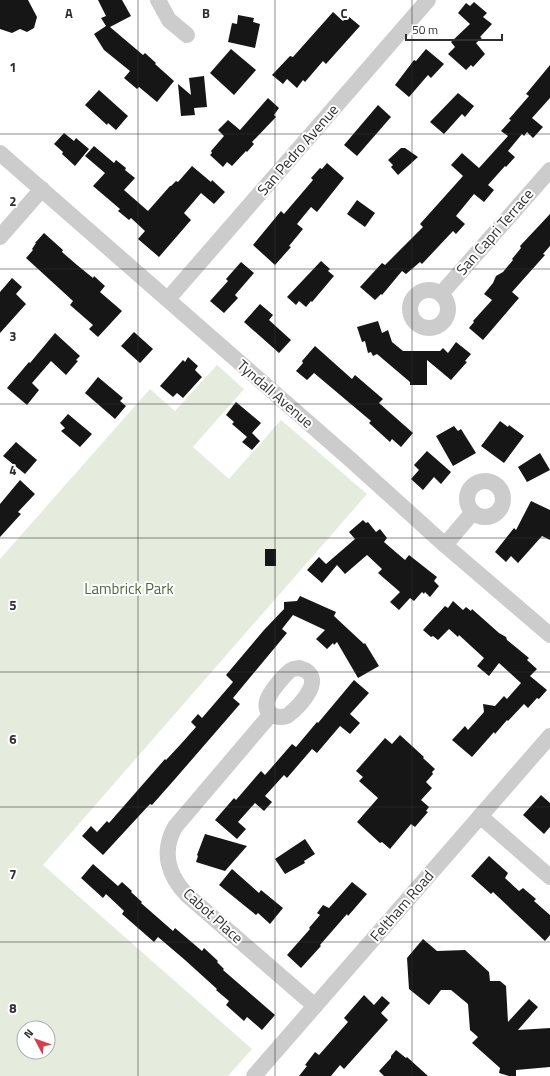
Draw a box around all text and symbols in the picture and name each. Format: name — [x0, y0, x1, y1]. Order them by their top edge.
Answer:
text: A — [65, 3, 73, 23]
text: B — [202, 3, 210, 23]
text: C — [340, 3, 348, 23]
scale bar — [406, 16, 502, 42]
text: 50 m — [412, 20, 438, 39]
text: 1 — [9, 57, 17, 77]
street label: San Pedro Avenue — [251, 99, 344, 200]
street label: San Capri Terrace — [450, 183, 539, 280]
text: 2 — [9, 191, 17, 211]
text: 3 — [9, 326, 17, 346]
street label: Tyndall Avenue — [232, 354, 319, 433]
text: 4 — [9, 460, 17, 480]
park label: Lambrick Park — [84, 577, 174, 600]
text: 5 — [9, 595, 17, 615]
text: 6 — [9, 729, 17, 749]
text: 7 — [9, 864, 17, 884]
street label: Feltham Road — [364, 865, 439, 946]
street label: Cabot Place — [178, 882, 248, 949]
text: 8 — [9, 998, 17, 1018]
north arrow — [16, 1020, 56, 1060]
text: N — [20, 1025, 37, 1042]

